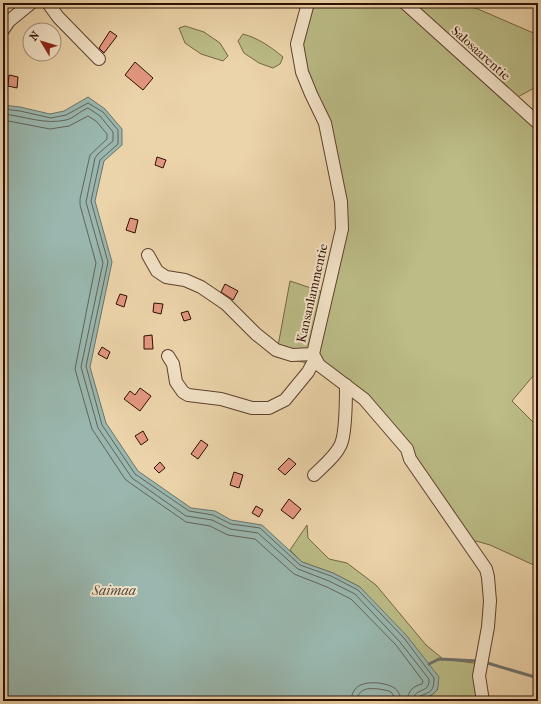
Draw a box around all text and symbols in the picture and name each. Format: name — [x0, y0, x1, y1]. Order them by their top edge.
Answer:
north arrow — [22, 22, 62, 62]
street label: Salosaarentie — [449, 23, 514, 84]
text: N — [27, 28, 43, 43]
street label: Kansanlammentie — [293, 241, 331, 344]
water label: Saimaa — [91, 582, 136, 599]

